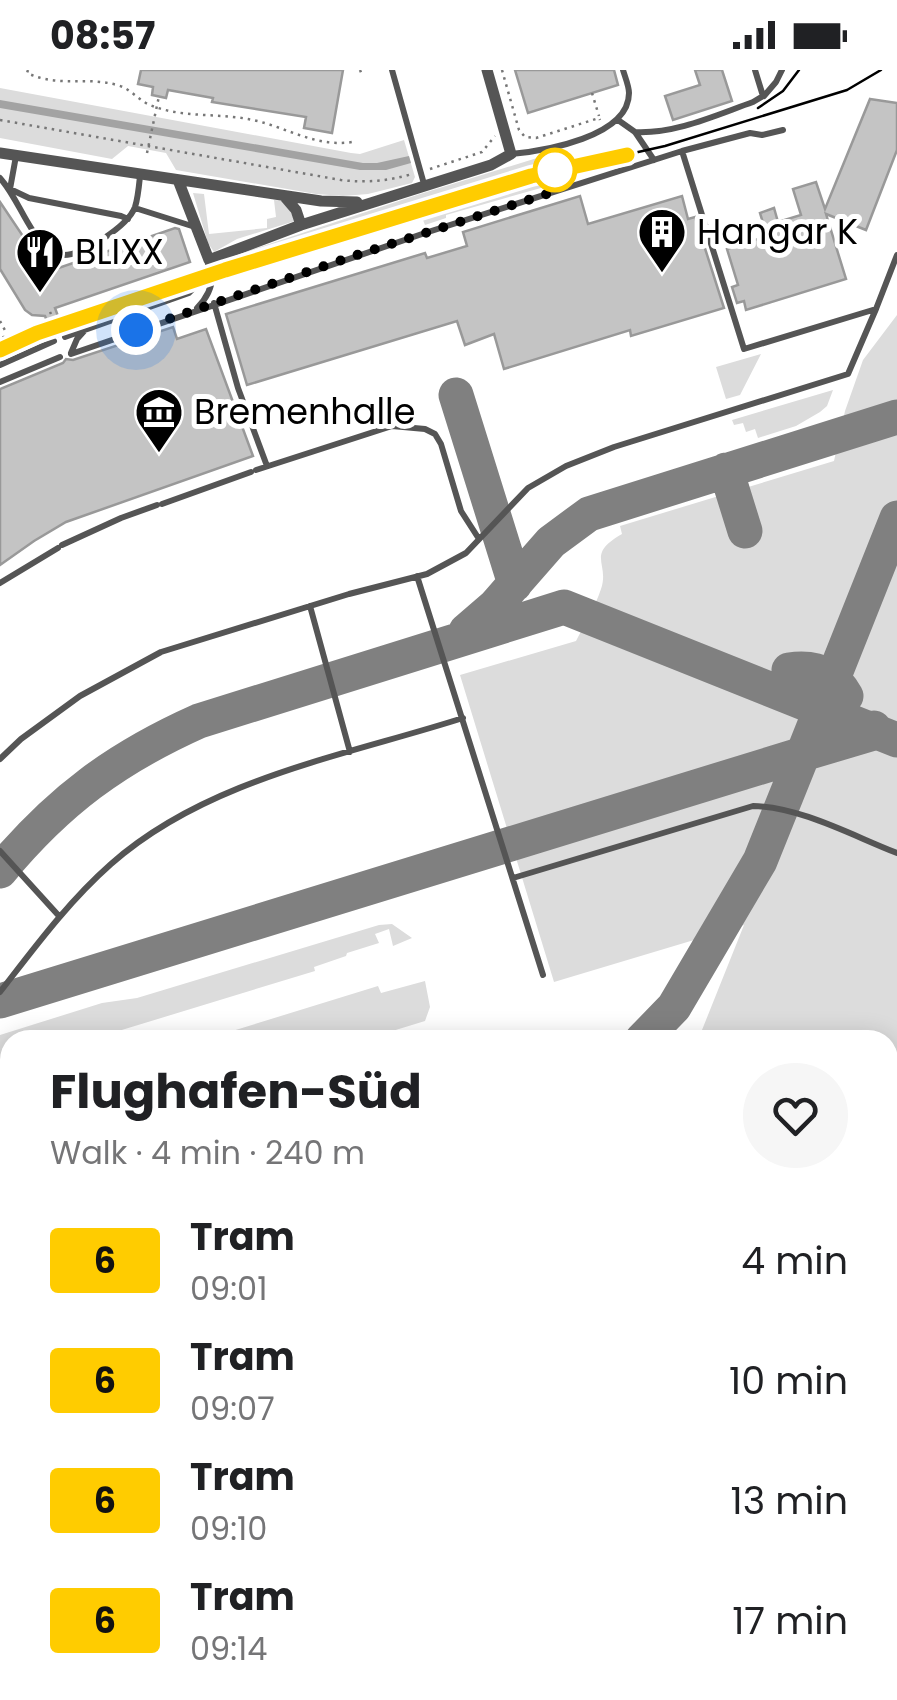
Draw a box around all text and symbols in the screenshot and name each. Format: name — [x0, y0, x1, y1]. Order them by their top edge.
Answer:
text: 08:57 — [50, 9, 155, 62]
unlabelled marker — [534, 149, 576, 191]
building icon: Hangar K — [636, 206, 688, 274]
place label: Hangar K — [697, 207, 858, 256]
restaurant icon: BLIXX — [14, 226, 66, 294]
place label: BLIXX — [75, 227, 164, 276]
your location — [111, 305, 161, 355]
museum icon: Bremenhalle — [133, 386, 185, 454]
place label: Bremenhalle — [194, 387, 415, 436]
text: Flughafen-Süd — [50, 1058, 422, 1125]
button: heart — [743, 1063, 848, 1168]
text: Walk · 4 min · 240 m — [50, 1130, 365, 1175]
text: Tram — [190, 1210, 295, 1263]
text: 4 min — [741, 1234, 848, 1287]
text: 6 — [94, 1236, 116, 1285]
text: 09:01 — [190, 1266, 267, 1311]
text: Tram — [190, 1330, 295, 1383]
text: 10 min — [729, 1354, 848, 1407]
text: 6 — [94, 1356, 116, 1405]
text: 09:07 — [190, 1386, 275, 1431]
text: Tram — [190, 1450, 295, 1503]
text: 13 min — [731, 1474, 848, 1527]
text: 6 — [94, 1476, 116, 1525]
text: 09:10 — [190, 1506, 267, 1551]
text: Tram — [190, 1570, 295, 1623]
text: 17 min — [732, 1594, 848, 1647]
text: 6 — [94, 1596, 116, 1645]
text: 09:14 — [190, 1626, 267, 1671]

